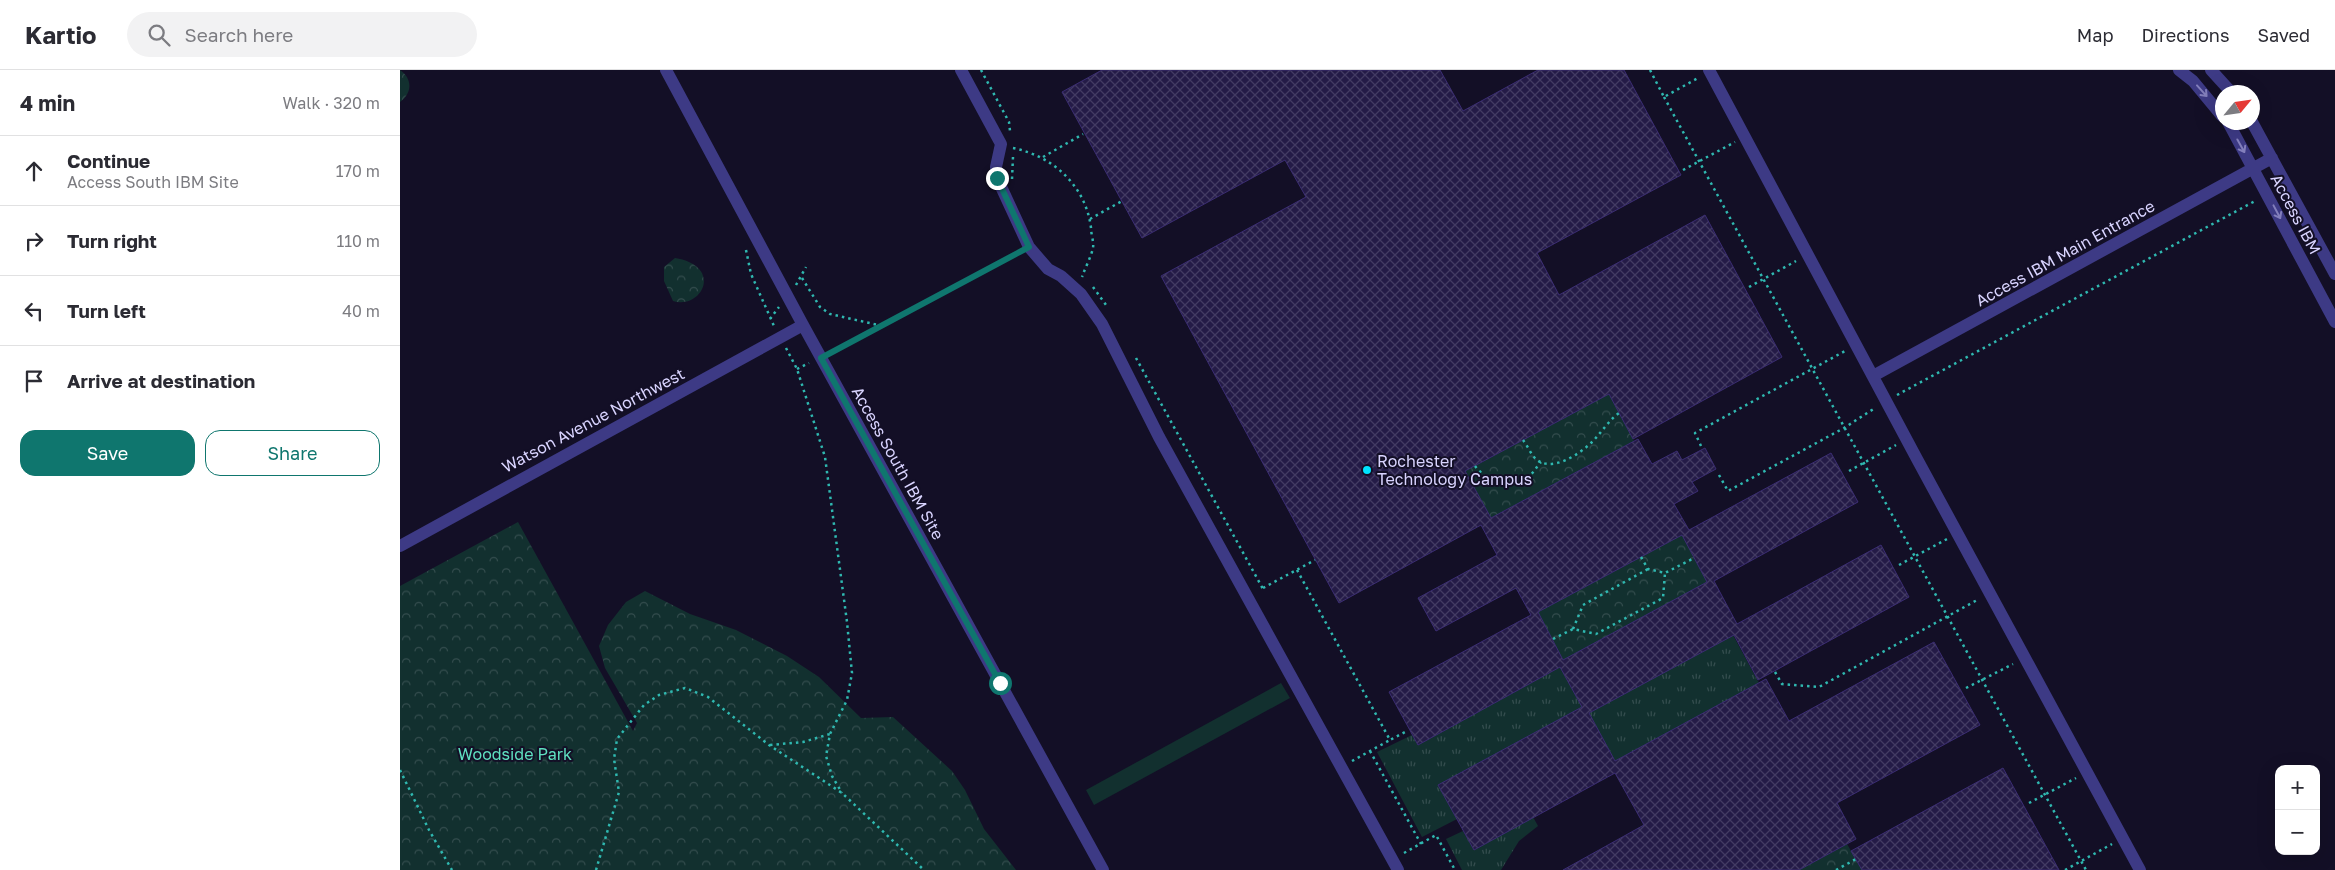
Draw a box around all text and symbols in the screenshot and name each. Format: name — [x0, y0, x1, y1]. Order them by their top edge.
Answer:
search box — [127, 12, 477, 57]
text: Kartio — [25, 20, 97, 49]
icon: search — [145, 21, 173, 49]
text: Search here — [185, 23, 293, 46]
text: Map — [2077, 24, 2113, 46]
text: Directions — [2141, 24, 2229, 46]
text: Saved — [2257, 24, 2310, 46]
one-way arrow — [2196, 85, 2208, 98]
north arrow — [2215, 85, 2260, 130]
text: 4 min — [20, 90, 75, 116]
text: Walk · 320 m — [283, 93, 380, 113]
one-way arrow — [2236, 138, 2246, 153]
text: Continue — [67, 149, 150, 172]
icon: ahead — [20, 157, 48, 185]
text: 170 m — [336, 161, 380, 181]
route end — [986, 167, 1009, 190]
street label: Access IBM — [2267, 171, 2325, 257]
text: Access South IBM Site — [67, 172, 239, 192]
street label: Access IBM Main Entrance — [1972, 195, 2158, 311]
one-way arrow — [2272, 204, 2282, 219]
icon: right — [20, 227, 48, 255]
text: Turn right — [67, 229, 157, 252]
text: 110 m — [336, 231, 380, 251]
icon: left — [20, 297, 48, 325]
text: Turn left — [67, 299, 146, 322]
text: 40 m — [342, 301, 380, 321]
street label: Watson Avenue Northwest — [498, 363, 688, 477]
icon: arrive — [20, 367, 48, 395]
text: Arrive at destination — [67, 369, 255, 392]
street label: Access South IBM Site — [848, 383, 948, 543]
button: Save — [20, 430, 195, 476]
button: Share — [205, 430, 380, 476]
place label: Rochester Technology Campus — [1377, 451, 1532, 489]
marker: Rochester Technology Campus — [1361, 464, 1373, 476]
route start — [989, 672, 1012, 695]
park label: Woodside Park — [458, 744, 572, 764]
map controls — [2275, 765, 2320, 855]
button: + — [2275, 765, 2320, 810]
button: − — [2275, 810, 2320, 855]

